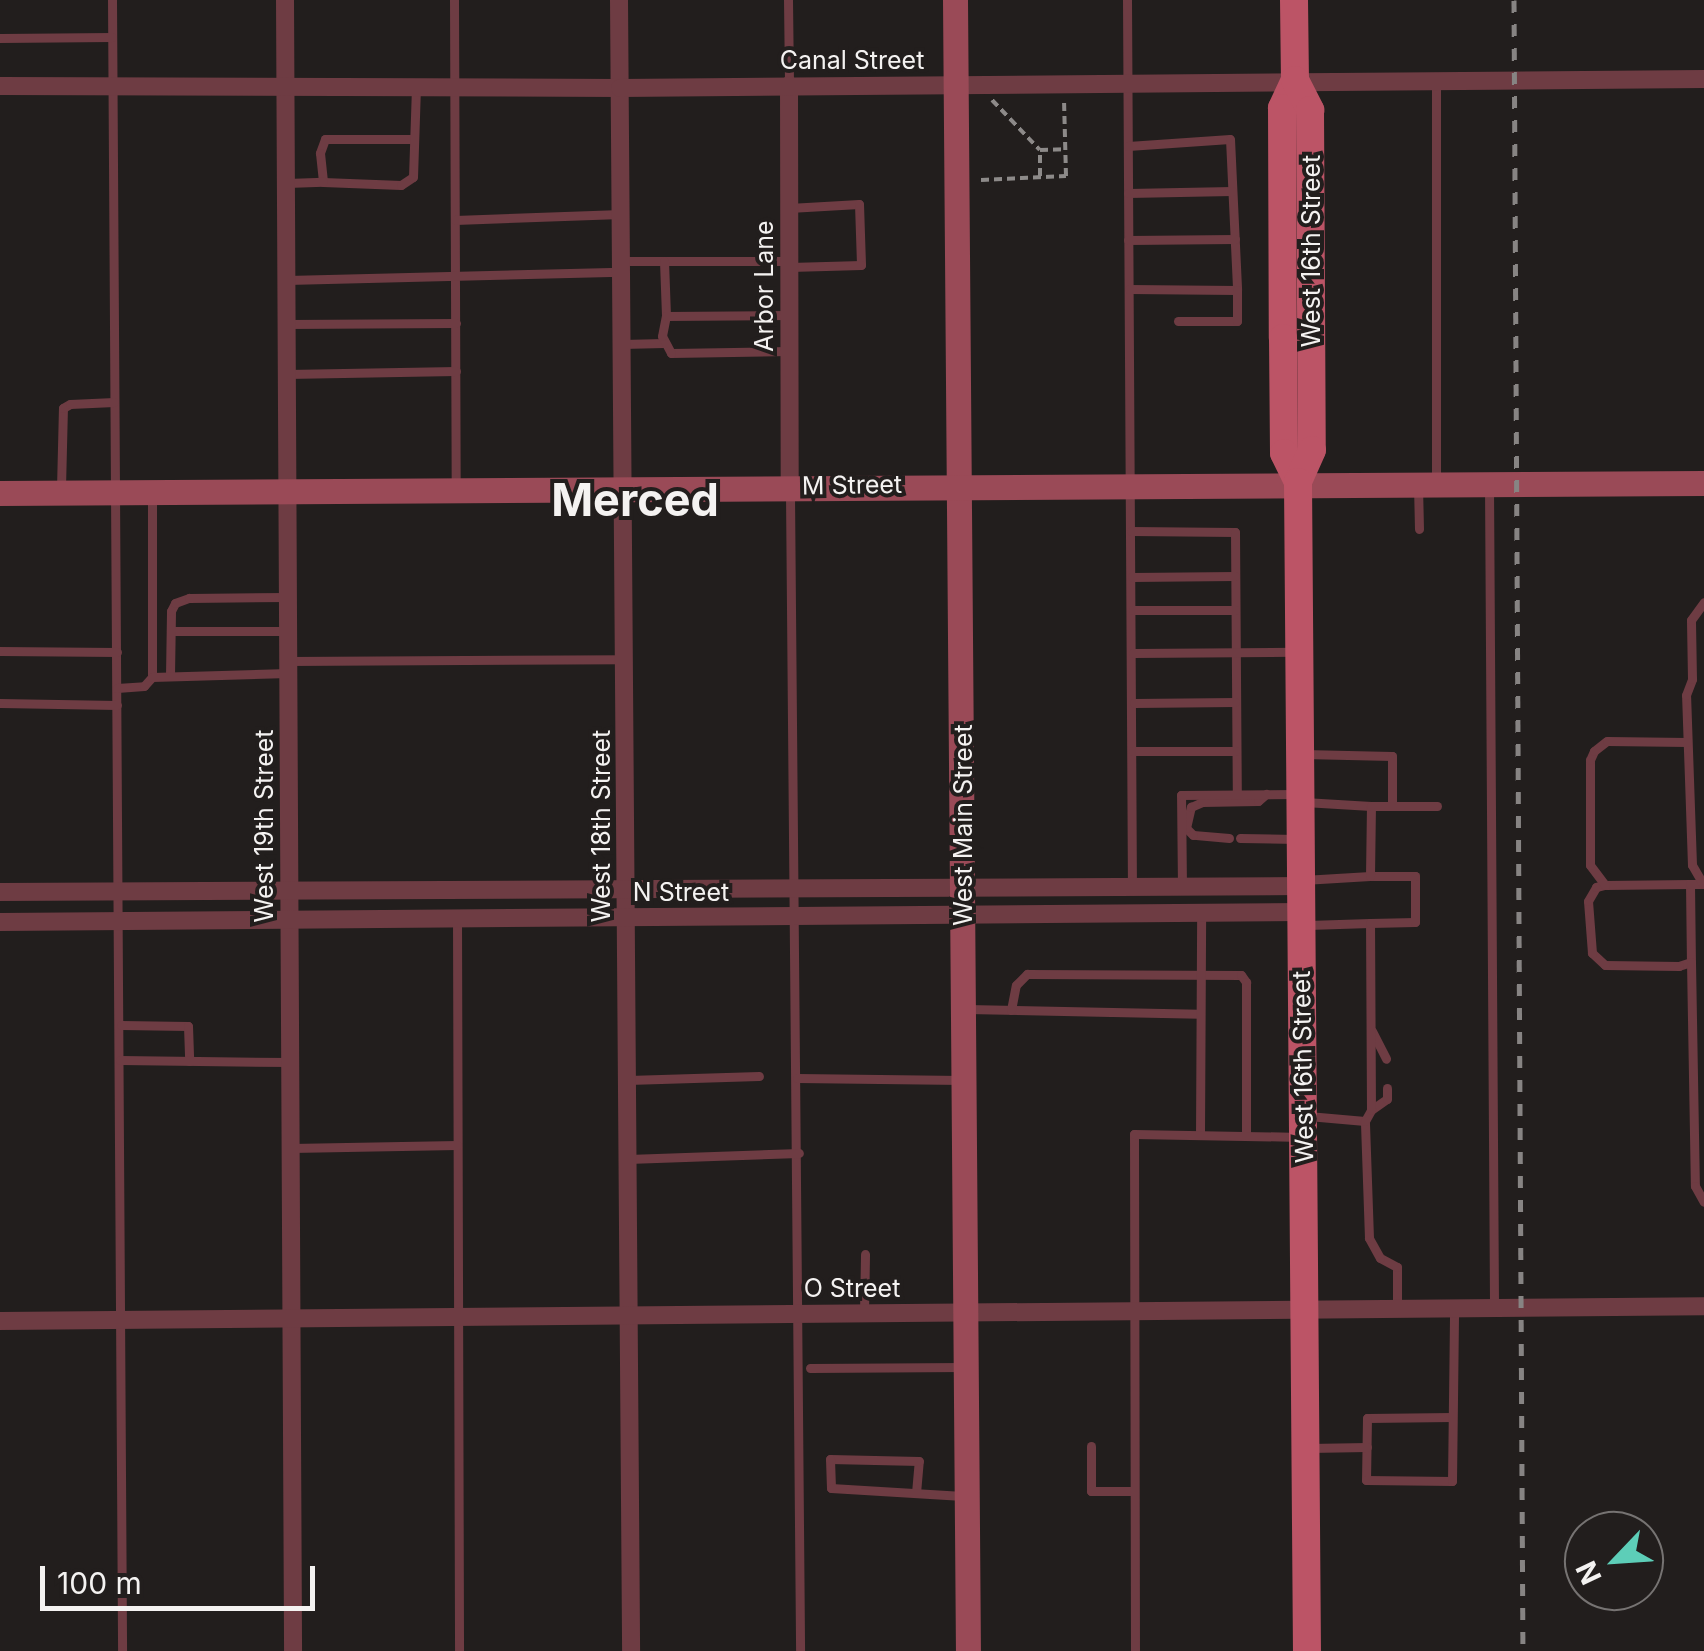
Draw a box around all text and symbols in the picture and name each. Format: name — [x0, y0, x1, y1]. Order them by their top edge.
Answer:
street label: Canal Street — [780, 45, 924, 75]
street label: West 16th Street — [1296, 155, 1326, 347]
street label: Arbor Lane — [749, 220, 779, 352]
street label: M Street — [802, 469, 902, 501]
district label: Merced — [551, 473, 719, 527]
street label: West Main Street — [948, 724, 978, 926]
street label: West 19th Street — [249, 730, 279, 922]
street label: West 18th Street — [586, 730, 616, 922]
street label: N Street — [633, 877, 729, 907]
street label: West 16th Street — [1286, 970, 1320, 1164]
street label: O Street — [804, 1273, 900, 1303]
north arrow — [1564, 1511, 1664, 1611]
scale bar — [45, 1546, 320, 1608]
text: N — [1569, 1556, 1609, 1590]
text: 100 m — [57, 1565, 142, 1601]

